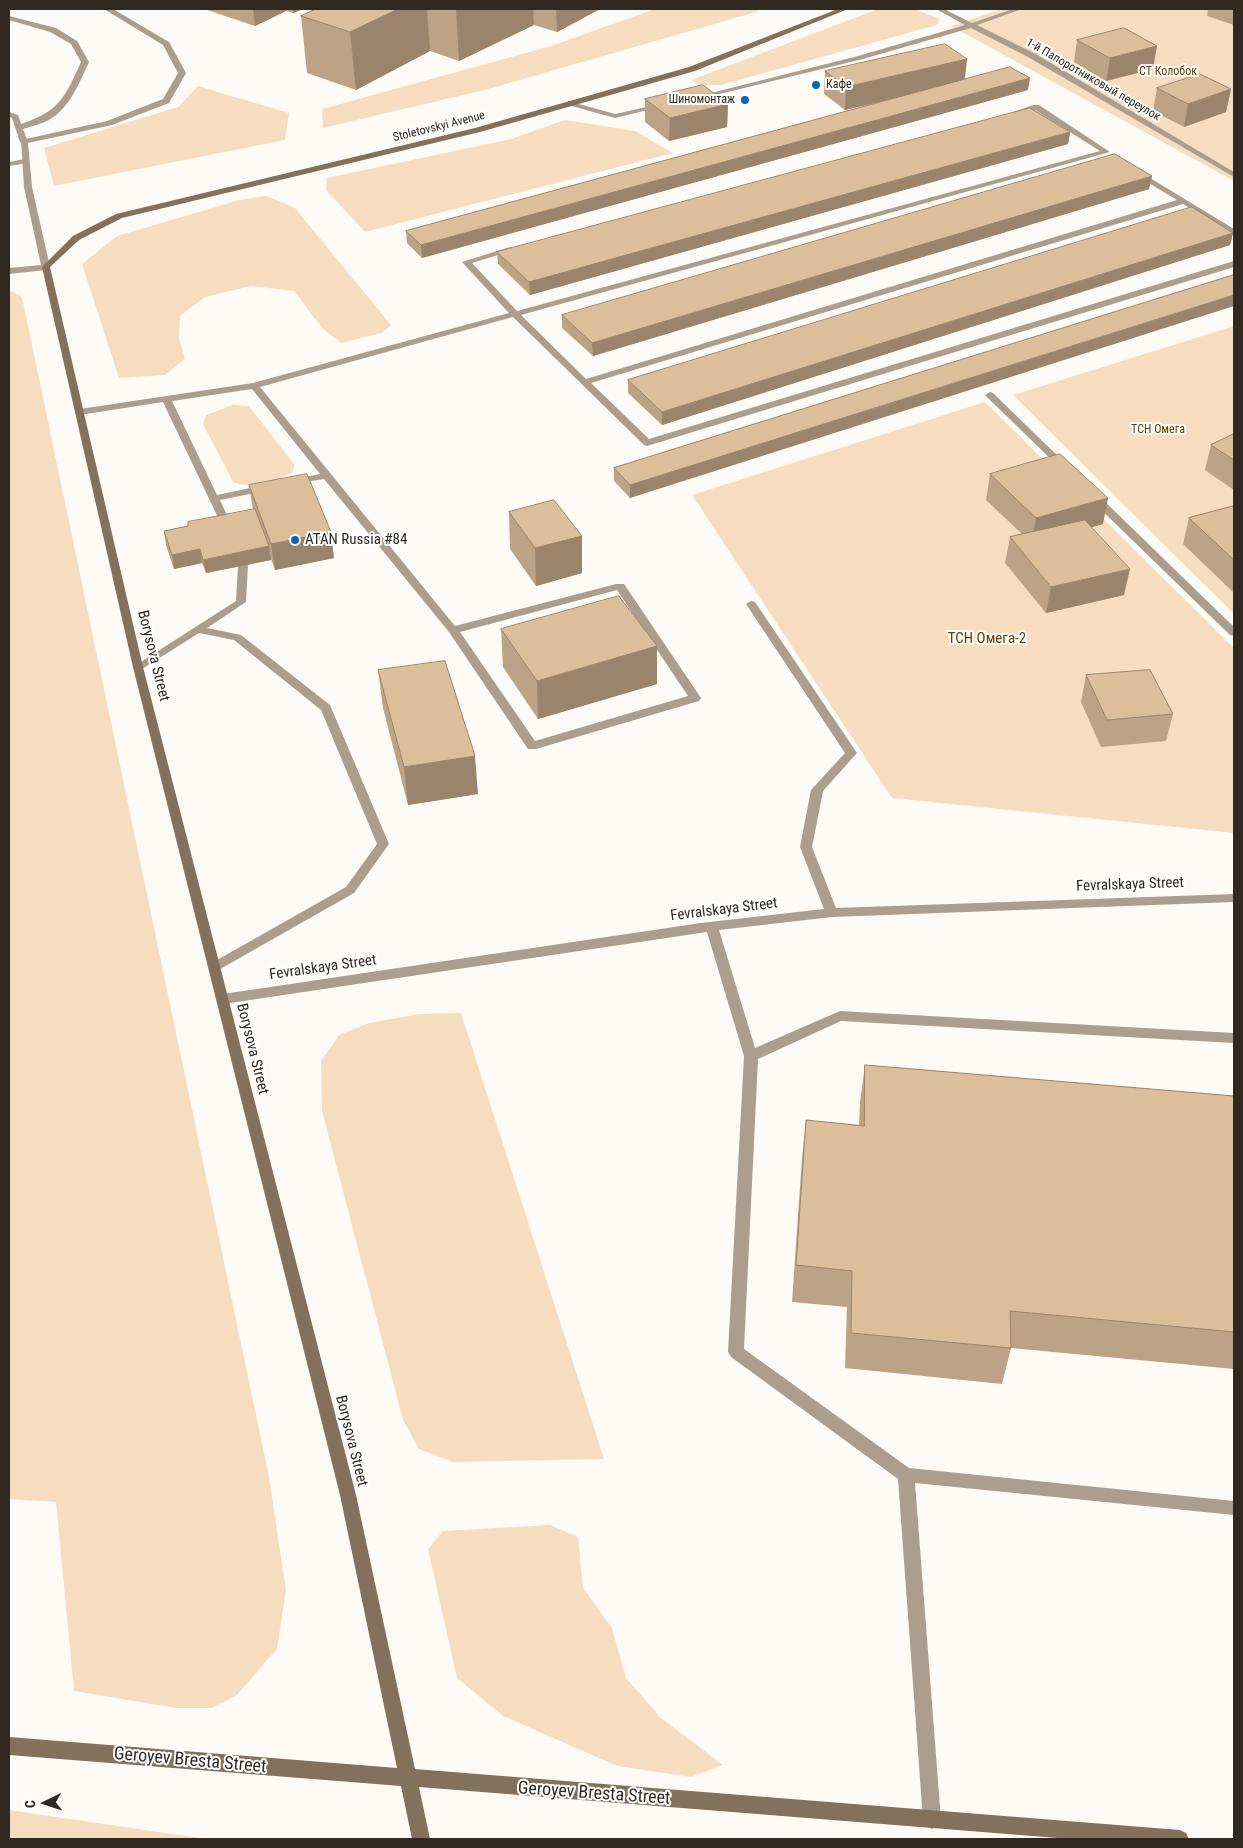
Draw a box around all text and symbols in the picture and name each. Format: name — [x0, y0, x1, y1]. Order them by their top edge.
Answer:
street label: 1-й Папоротниковый переулок — [1023, 36, 1163, 124]
park label: СТ Колобок — [1139, 65, 1197, 79]
place label: Кафе — [826, 78, 852, 92]
marker: Кафе — [810, 79, 822, 91]
place label: Шиномонтаж — [668, 93, 735, 107]
marker: Шиномонтаж — [739, 94, 751, 106]
street label: Stoletovskyi Avenue — [391, 109, 487, 145]
park label: ТСН Омега — [1131, 423, 1185, 437]
place label: ATAN Russia #84 — [305, 531, 407, 549]
marker: ATAN Russia #84 — [289, 534, 301, 546]
street label: Borysova Street — [133, 609, 173, 703]
park label: ТСН Омега-2 — [948, 630, 1026, 648]
street label: Fevralskaya Street — [1076, 874, 1184, 896]
street label: Fevralskaya Street — [669, 894, 779, 926]
street label: Fevralskaya Street — [268, 952, 378, 984]
street label: Borysova Street — [232, 1002, 272, 1096]
street label: Borysova Street — [331, 1394, 371, 1488]
street label: Geroyev Bresta Street — [113, 1744, 267, 1778]
north arrow — [20, 1778, 70, 1828]
street label: Geroyev Bresta Street — [517, 1778, 671, 1810]
text: С — [22, 1800, 38, 1809]

